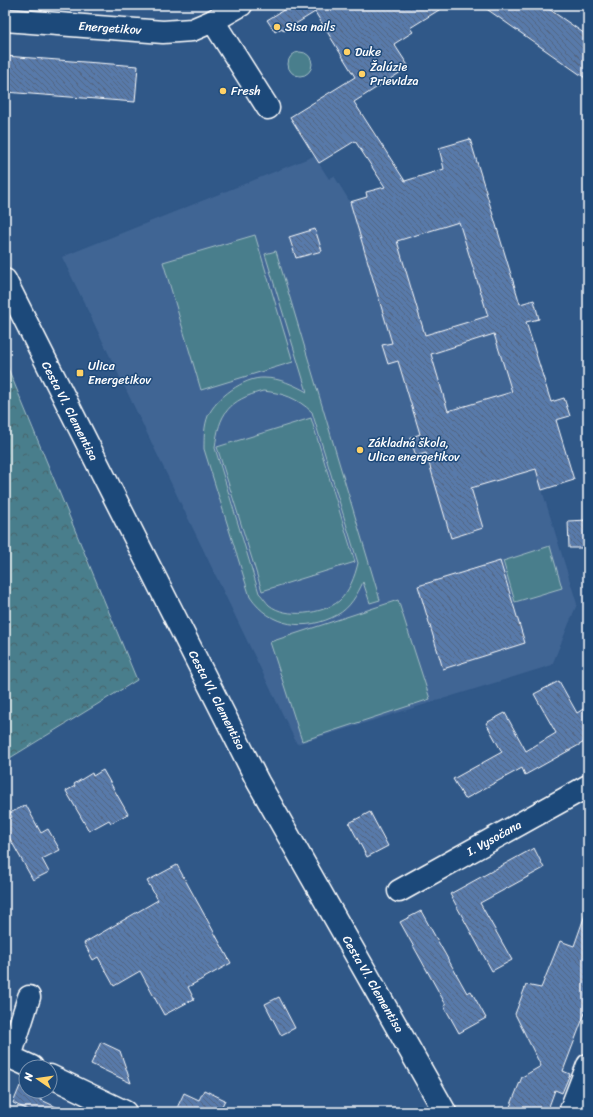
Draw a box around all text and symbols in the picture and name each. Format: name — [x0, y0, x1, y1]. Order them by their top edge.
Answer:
street label: Energetikov — [78, 15, 143, 41]
place label: Sisa nails — [285, 16, 336, 38]
marker: Sisa nails — [272, 22, 282, 32]
place label: Duke — [355, 41, 381, 63]
marker: Duke — [342, 47, 352, 57]
place label: Žalúzie Prievidza — [370, 56, 419, 92]
marker: Žalúzie Prievidza — [357, 69, 367, 79]
place label: Fresh — [231, 80, 260, 102]
marker: Fresh — [218, 86, 228, 96]
place label: Ulica Energetikov — [88, 355, 151, 391]
street label: Cesta Vl. Clementisa — [35, 357, 105, 465]
marker: Ulica Energetikov — [75, 368, 85, 378]
place label: Základná škola, Ulica energetikov — [368, 432, 460, 468]
marker: Základná škola, Ulica energetikov — [355, 445, 365, 455]
street label: Cesta Vl. Clementisa — [182, 646, 252, 754]
street label: I. Vysočana — [462, 814, 526, 863]
street label: Cesta Vl. Clementisa — [336, 931, 410, 1037]
north arrow — [18, 1059, 58, 1099]
text: N — [18, 1071, 39, 1084]

